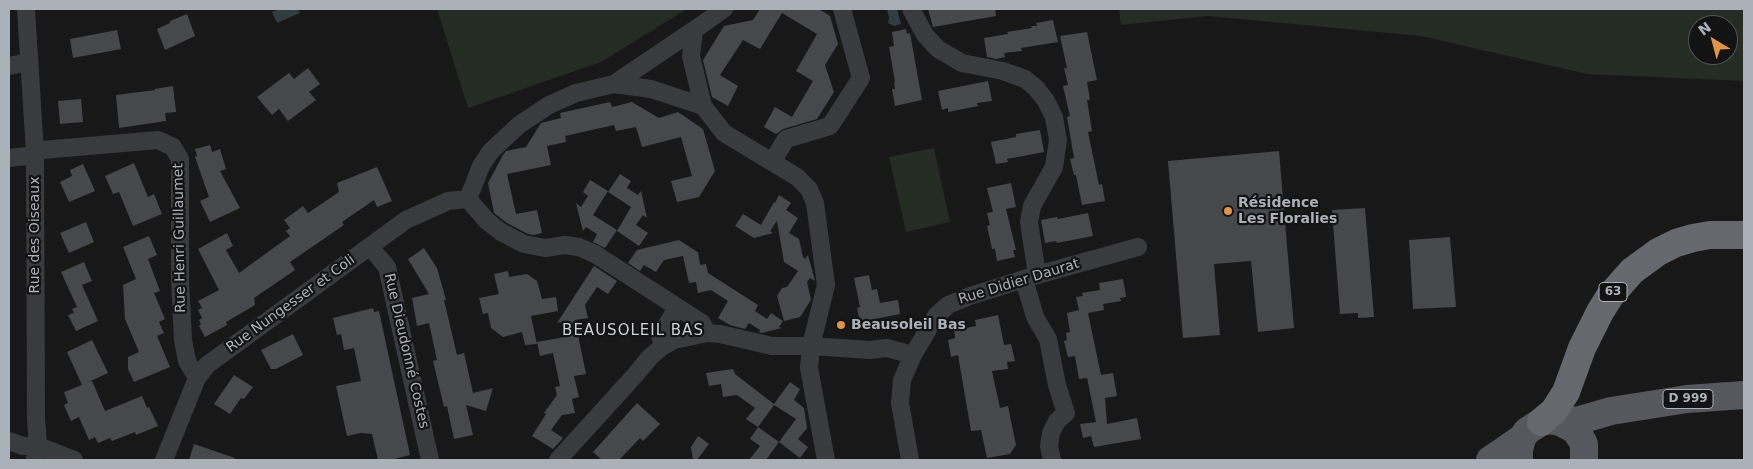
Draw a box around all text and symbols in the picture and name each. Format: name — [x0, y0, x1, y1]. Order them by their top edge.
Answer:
north arrow — [1688, 15, 1738, 65]
text: N — [1695, 19, 1714, 39]
street label: Rue Henri Guillaumet — [170, 163, 190, 313]
street label: Rue des Oiseaux — [27, 177, 43, 293]
place label: Résidence Les Floralies — [1238, 195, 1337, 228]
marker: Résidence Les Floralies — [1222, 205, 1234, 217]
street label: Rue Nungesser et Coli — [223, 252, 359, 356]
street label: Rue Didier Daurat — [957, 256, 1081, 308]
street label: Rue Dieudonné Costes — [380, 272, 432, 430]
road number: 63 — [1599, 282, 1627, 302]
place label: Beausoleil Bas — [851, 317, 966, 333]
marker: Beausoleil Bas — [835, 319, 847, 331]
district label: BEAUSOLEIL BAS — [560, 322, 706, 340]
road number: D 999 — [1663, 389, 1713, 408]

